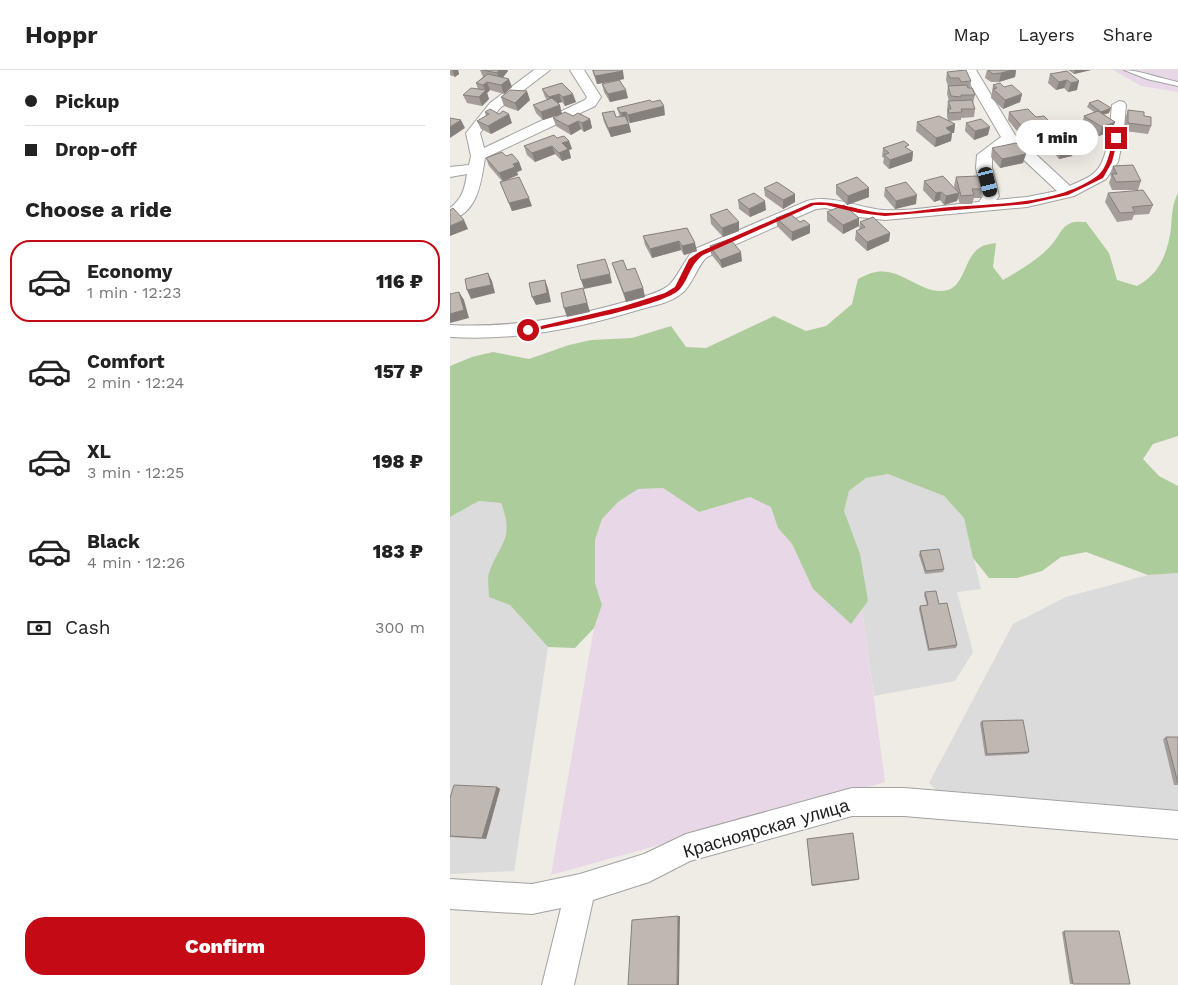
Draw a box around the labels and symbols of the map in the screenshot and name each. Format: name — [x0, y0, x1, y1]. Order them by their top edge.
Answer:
callout: 1 min — [1016, 120, 1098, 156]
route end — [1105, 127, 1127, 149]
car — [977, 166, 998, 198]
route start — [517, 319, 539, 341]
street label: Красноярская улица — [680, 794, 852, 862]

